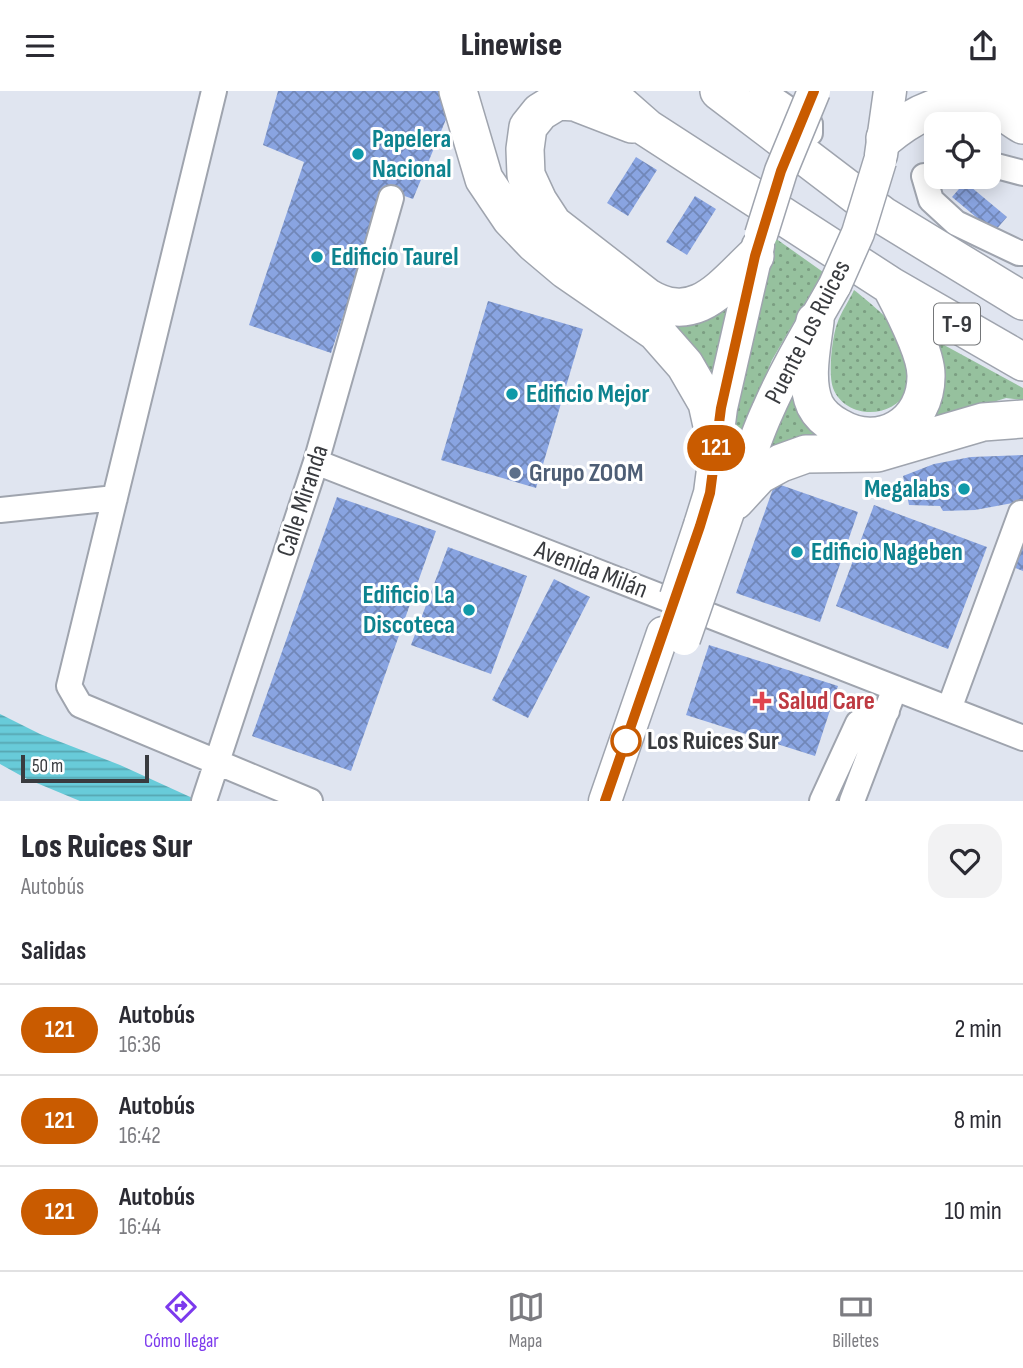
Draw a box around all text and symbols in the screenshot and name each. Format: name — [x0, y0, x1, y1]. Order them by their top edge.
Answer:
text: Linewise — [461, 26, 562, 65]
icon: menu — [21, 27, 59, 65]
icon: share — [964, 27, 1002, 65]
map controls — [924, 112, 1001, 189]
button: locate — [924, 112, 1001, 189]
place label: Papelera Nacional — [372, 124, 452, 185]
marker: Papelera Nacional — [350, 146, 366, 162]
place label: Edificio Taurel — [331, 242, 458, 273]
marker: Edificio Taurel — [309, 249, 325, 265]
street label: Puente Los Ruices — [758, 255, 858, 409]
road number: T-9 — [934, 303, 980, 345]
place label: Edificio Mejor — [526, 379, 650, 410]
marker: Edificio Mejor — [504, 386, 520, 402]
line badge: 121 — [676, 425, 756, 471]
text: 121 — [701, 433, 731, 462]
street label: Calle Miranda — [270, 441, 336, 561]
place label: Grupo ZOOM — [529, 458, 643, 489]
marker: Grupo ZOOM — [507, 465, 523, 481]
place label: Megalabs — [864, 474, 950, 505]
marker: Megalabs — [956, 481, 972, 497]
street label: Avenida Milán — [529, 534, 652, 606]
place label: Edificio Nageben — [811, 537, 963, 568]
marker: Edificio Nageben — [789, 544, 805, 560]
place label: Edificio La Discoteca — [362, 580, 455, 641]
marker: Edificio La Discoteca — [461, 602, 477, 618]
place label: Salud Care — [778, 686, 875, 717]
marker: Salud Care — [752, 691, 772, 711]
marker: Los Ruices Sur — [611, 726, 641, 756]
place label: Los Ruices Sur — [647, 726, 779, 757]
scale bar — [21, 752, 149, 784]
text: 50 m — [32, 755, 63, 778]
button: heart — [928, 824, 1002, 898]
text: Los Ruices Sur — [21, 827, 192, 867]
text: Autobús — [21, 873, 84, 901]
text: Salidas — [21, 936, 86, 967]
text: Autobús — [119, 1000, 195, 1031]
text: 2 min — [954, 1014, 1002, 1045]
text: 121 — [45, 1015, 74, 1044]
text: 16:36 — [119, 1031, 161, 1059]
text: Autobús — [119, 1091, 195, 1122]
text: 8 min — [954, 1105, 1002, 1136]
text: 121 — [45, 1106, 74, 1135]
text: 16:42 — [119, 1122, 161, 1150]
text: Autobús — [119, 1182, 195, 1213]
text: 10 min — [945, 1196, 1002, 1227]
text: 121 — [45, 1197, 74, 1226]
text: 16:44 — [119, 1213, 161, 1241]
tab: Cómo llegar — [144, 1288, 219, 1353]
tab: Mapa — [507, 1288, 545, 1353]
tab: Billetes — [832, 1288, 879, 1353]

